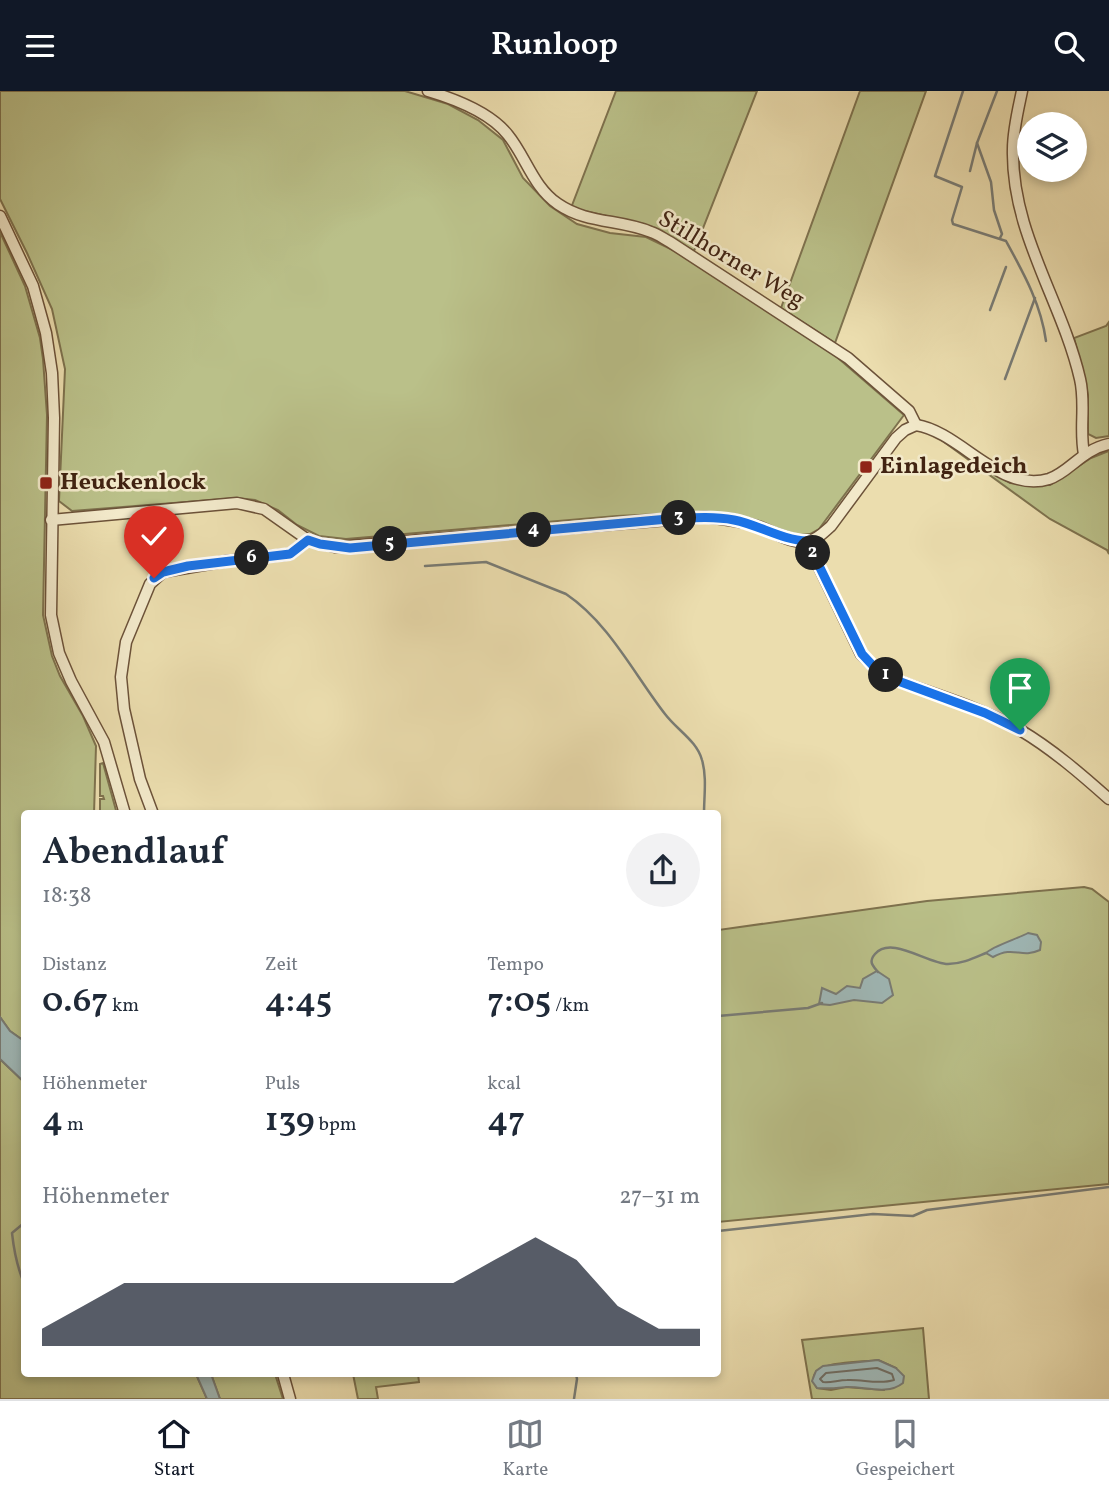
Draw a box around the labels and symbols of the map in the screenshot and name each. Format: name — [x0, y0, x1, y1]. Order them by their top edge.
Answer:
street label: Stillhorner Weg — [651, 203, 811, 317]
place label: Einlagedeich — [880, 450, 1028, 484]
marker: Einlagedeich — [858, 459, 874, 475]
place label: Heuckenlock — [60, 466, 207, 500]
marker: Heuckenlock — [38, 475, 54, 491]
pin: 3 — [662, 501, 696, 535]
pin — [124, 506, 184, 578]
pin: 4 — [516, 513, 552, 548]
pin: 5 — [372, 526, 408, 561]
pin: 2 — [796, 535, 830, 571]
pin: 6 — [234, 540, 270, 575]
pin: 1 — [868, 657, 903, 693]
pin — [990, 658, 1050, 730]

